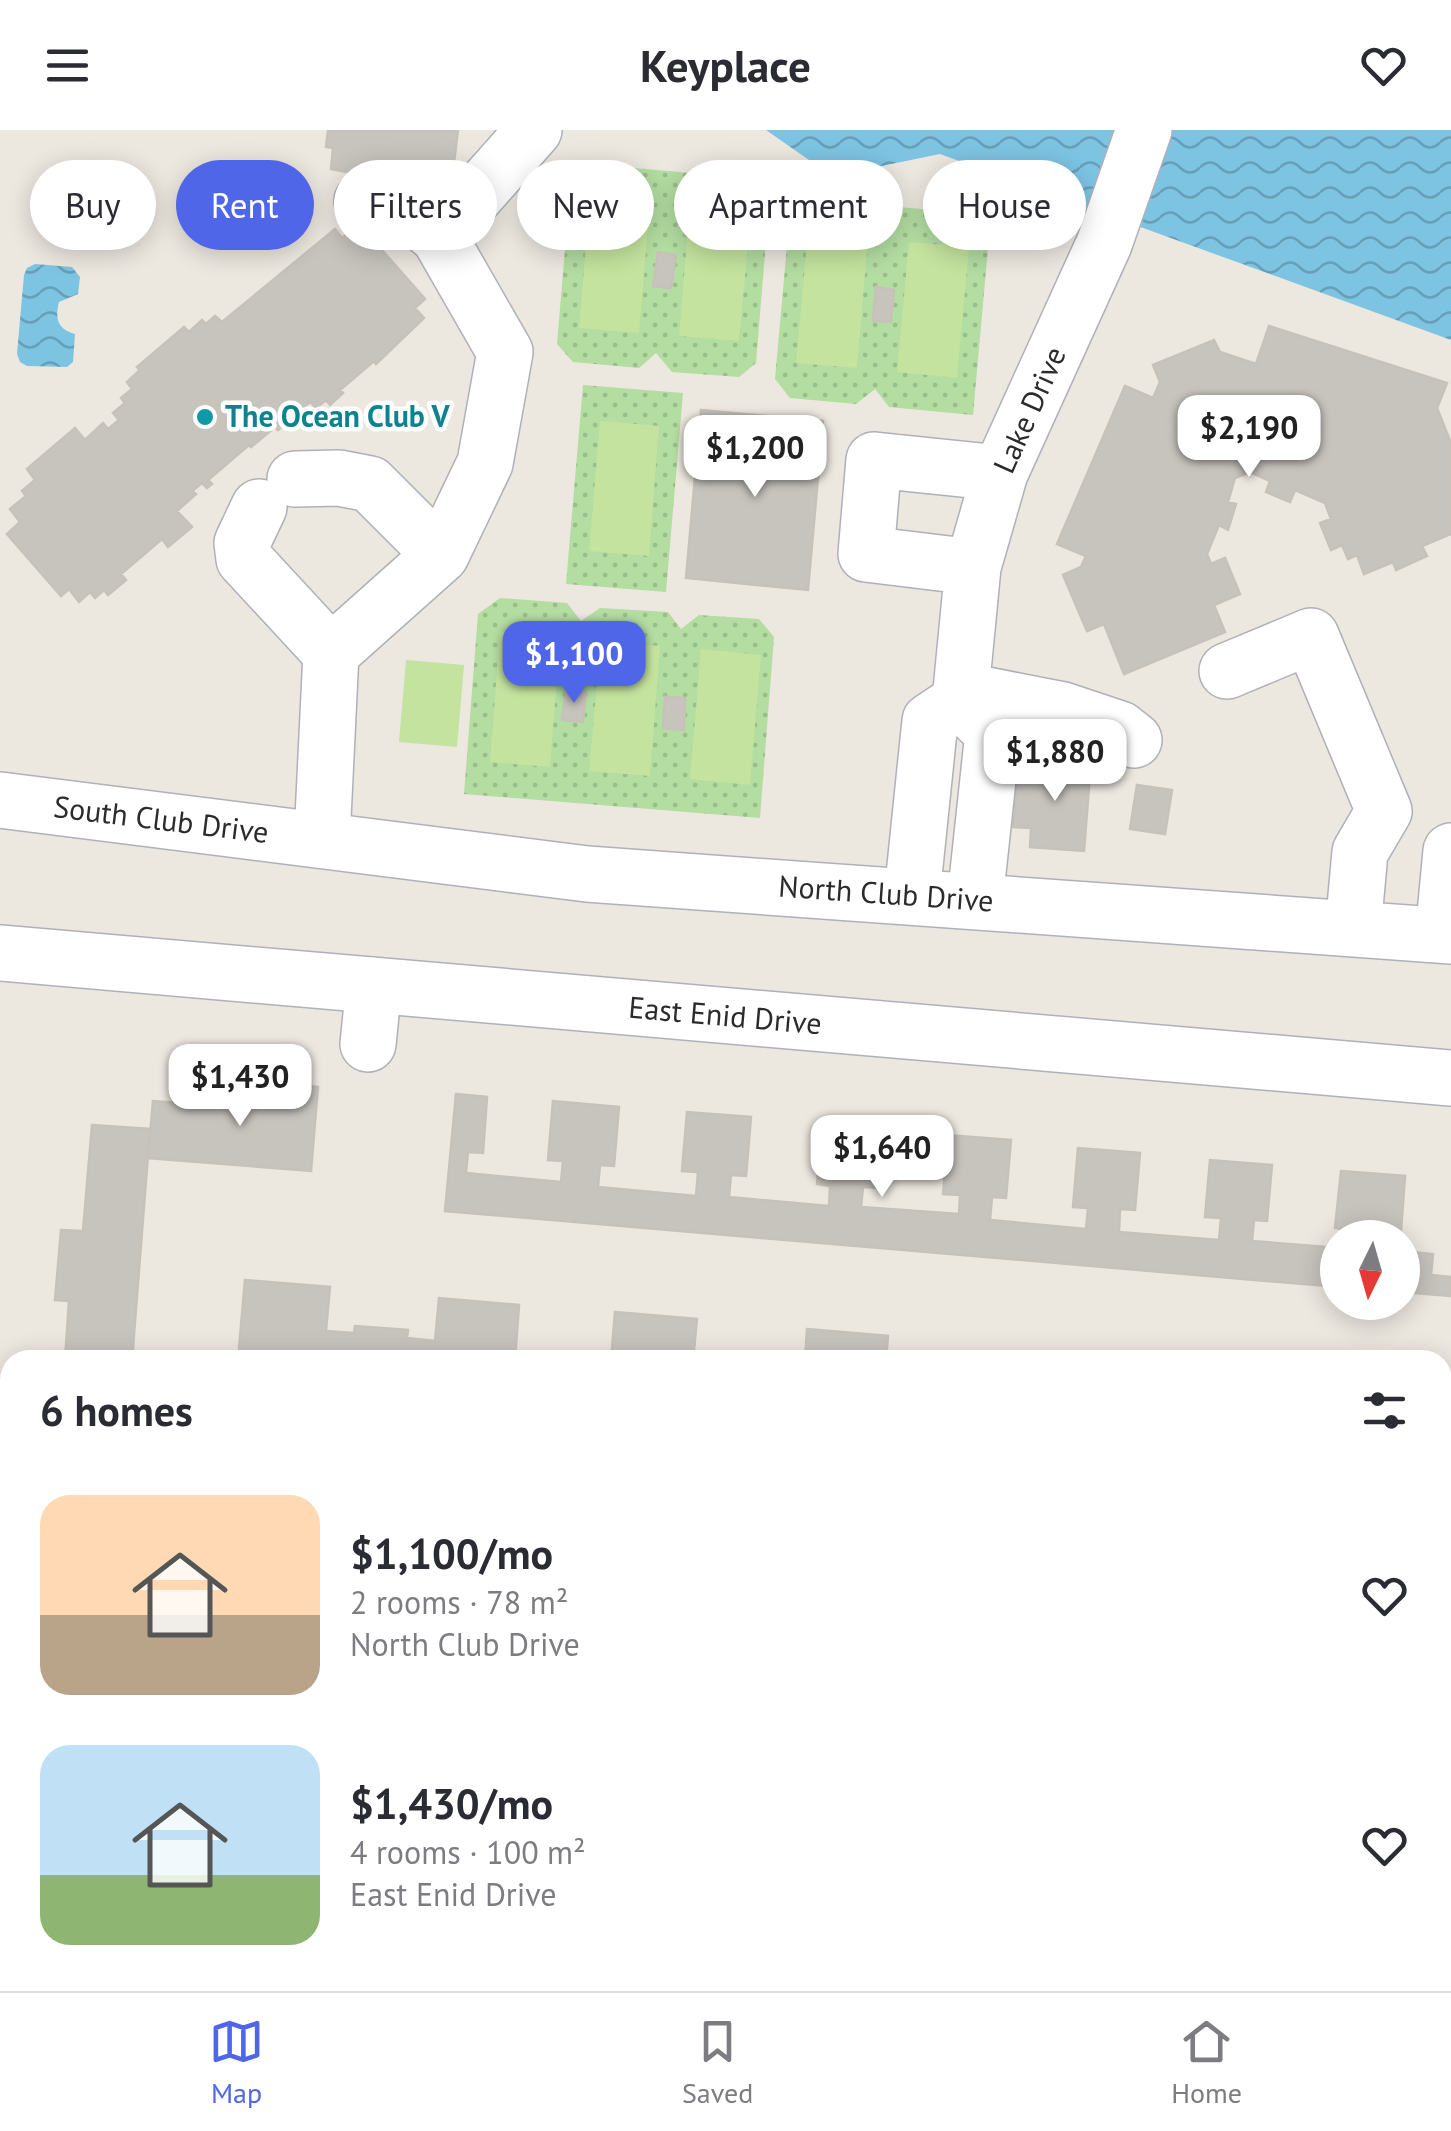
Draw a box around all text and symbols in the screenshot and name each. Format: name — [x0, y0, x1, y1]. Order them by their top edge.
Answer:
text: Keyplace — [640, 36, 811, 94]
icon: menu — [40, 38, 95, 93]
icon: heart — [1356, 38, 1411, 93]
chip: Buy — [30, 160, 156, 250]
chip: Rent — [176, 160, 314, 250]
chip: Filters — [334, 160, 497, 250]
chip: New — [517, 160, 654, 250]
chip: Apartment — [674, 160, 903, 250]
chip: House — [923, 160, 1086, 250]
street label: Lake Drive — [984, 340, 1074, 479]
pin: $2,190 — [1168, 395, 1330, 480]
place label: The Ocean Club V — [225, 396, 451, 435]
marker: The Ocean Club V — [194, 406, 216, 428]
text: $2,190 — [1200, 406, 1298, 448]
pin: $1,200 — [674, 415, 836, 500]
text: $1,200 — [706, 426, 804, 468]
pin: $1,100 — [493, 621, 655, 706]
text: $1,100 — [525, 632, 623, 674]
pin: $1,880 — [974, 719, 1136, 804]
text: $1,880 — [1006, 730, 1104, 772]
street label: South Club Drive — [51, 786, 271, 851]
street label: North Club Drive — [777, 866, 995, 919]
street label: East Enid Drive — [627, 987, 823, 1042]
pin: $1,430 — [159, 1044, 321, 1129]
text: $1,430 — [191, 1055, 289, 1097]
pin: $1,640 — [801, 1115, 963, 1200]
text: $1,640 — [833, 1126, 931, 1168]
north arrow — [1320, 1220, 1420, 1320]
map controls — [1320, 1220, 1420, 1320]
text: 6 homes — [40, 1383, 193, 1438]
icon: filters — [1357, 1383, 1412, 1438]
text: $1,100/mo — [350, 1526, 553, 1581]
icon: home — [120, 1535, 240, 1655]
icon: heart — [1357, 1568, 1412, 1623]
text: 2 rooms · 78 m² — [350, 1581, 568, 1623]
text: North Club Drive — [350, 1623, 580, 1665]
text: $1,430/mo — [350, 1776, 553, 1831]
icon: home — [120, 1785, 240, 1905]
icon: heart — [1357, 1818, 1412, 1873]
text: 4 rooms · 100 m² — [350, 1831, 586, 1873]
text: East Enid Drive — [350, 1873, 557, 1915]
tab: Map — [209, 2014, 264, 2111]
tab: Saved — [682, 2014, 753, 2111]
tab: Home — [1171, 2014, 1242, 2111]

